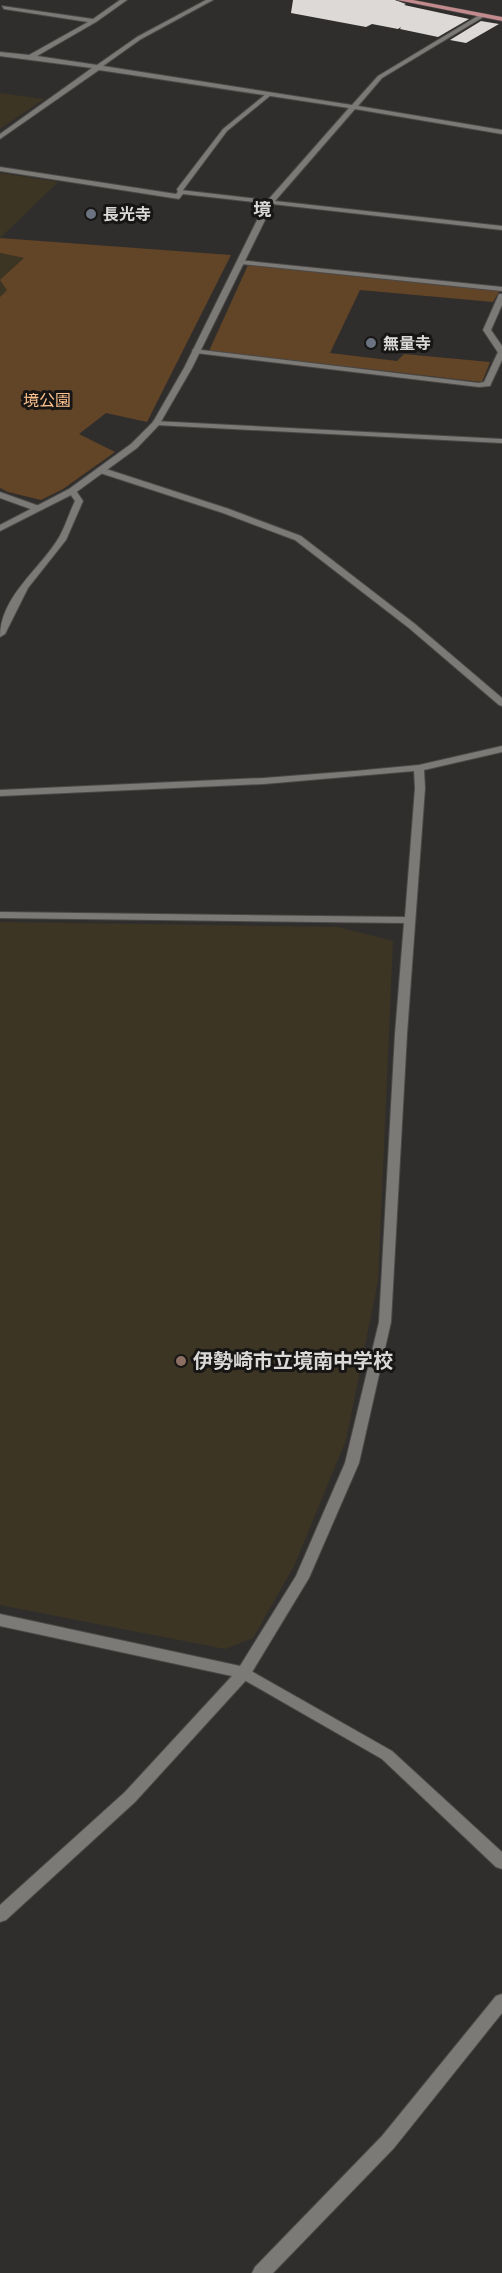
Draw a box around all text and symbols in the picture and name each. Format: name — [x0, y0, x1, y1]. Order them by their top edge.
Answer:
district label: 境 — [253, 199, 272, 220]
place label: 長光寺 — [103, 205, 151, 224]
marker: 長光寺 — [84, 207, 98, 221]
place label: 無量寺 — [383, 334, 431, 353]
marker: 無量寺 — [364, 336, 378, 350]
park label: 境公園 — [23, 391, 71, 410]
place label: 伊勢崎市立境南中学校 — [193, 1349, 393, 1373]
marker: 伊勢崎市立境南中学校 — [174, 1354, 188, 1368]

